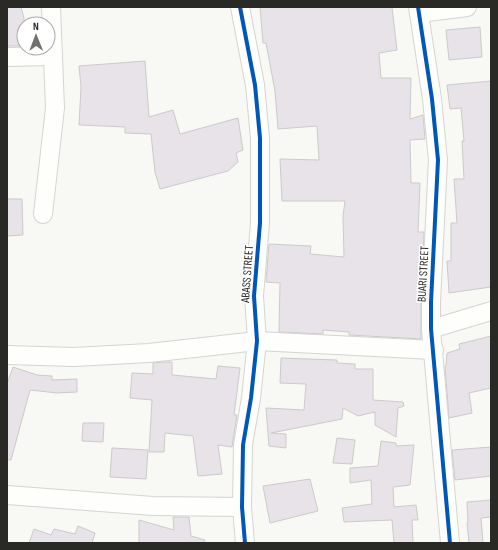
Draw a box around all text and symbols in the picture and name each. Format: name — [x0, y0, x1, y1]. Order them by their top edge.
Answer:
north arrow — [16, 16, 56, 56]
text: N — [33, 20, 39, 33]
street label: ABASS STREET — [238, 245, 257, 304]
street label: BUARI STREET — [415, 245, 432, 303]

